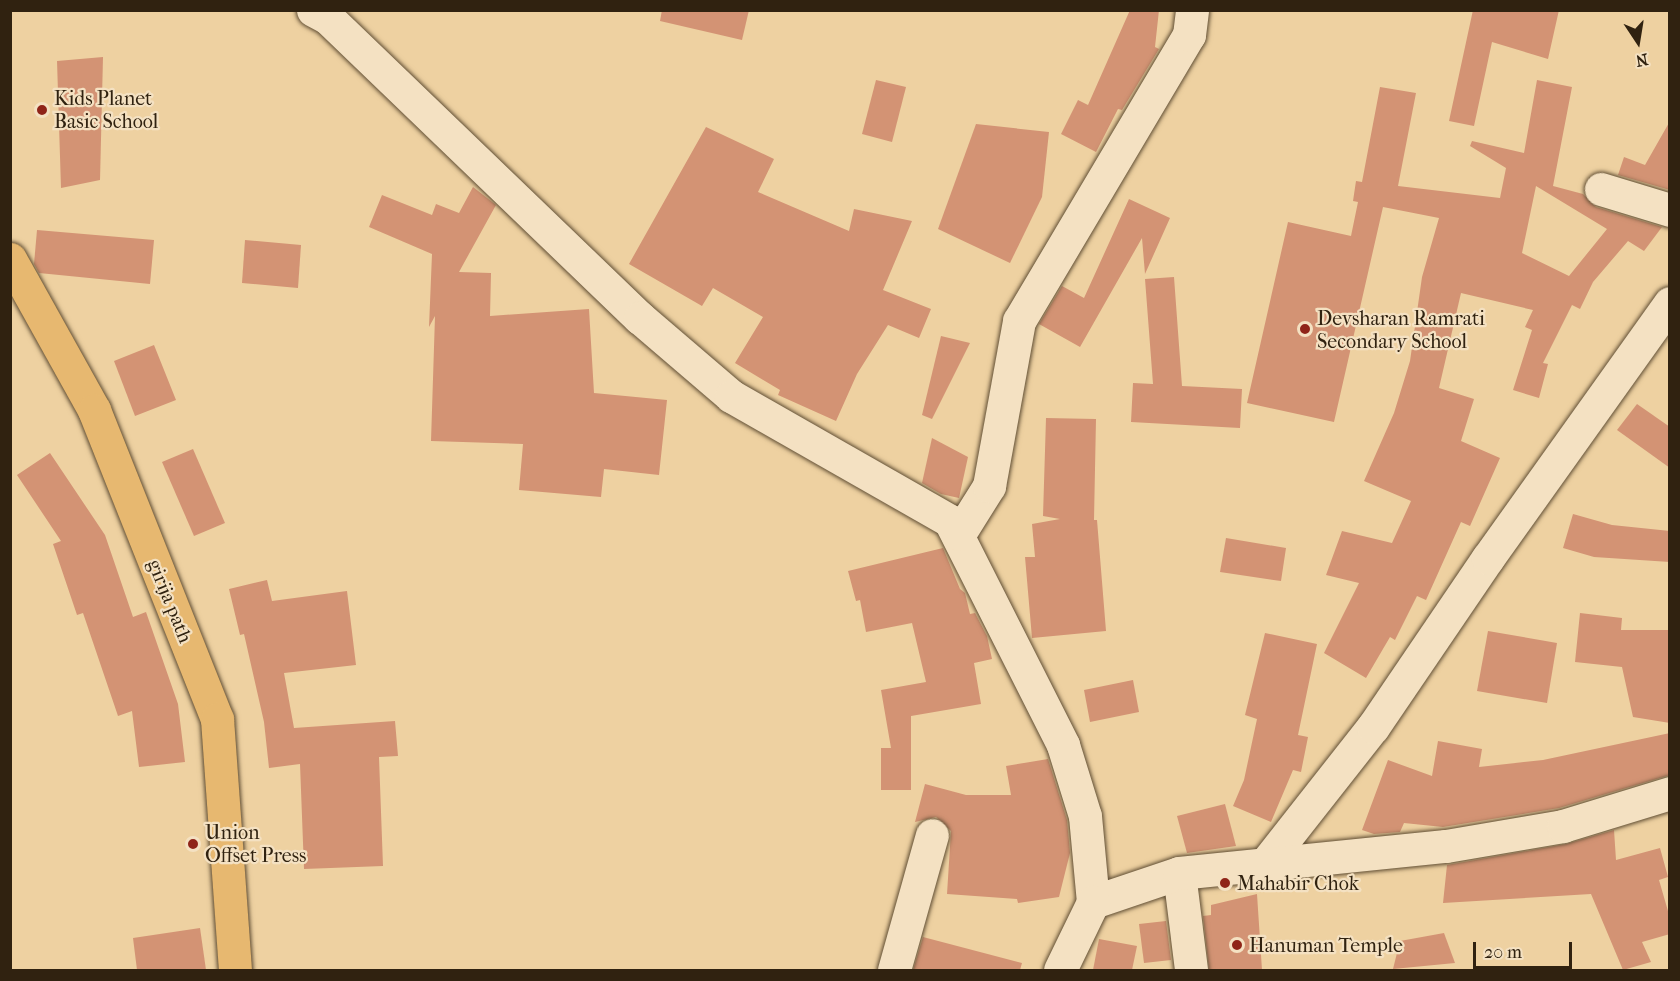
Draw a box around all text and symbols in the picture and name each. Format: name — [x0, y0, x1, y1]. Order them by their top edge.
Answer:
north arrow — [1608, 12, 1668, 72]
text: N — [1634, 50, 1650, 71]
place label: Kids Planet Basic School — [54, 86, 158, 133]
marker: Kids Planet Basic School — [35, 103, 49, 117]
place label: Devsharan Ramrati Secondary School — [1317, 306, 1485, 353]
marker: Devsharan Ramrati Secondary School — [1298, 322, 1312, 336]
street label: girija path — [142, 556, 198, 646]
place label: Union Offset Press — [205, 820, 306, 867]
marker: Union Offset Press — [186, 837, 200, 851]
place label: Mahabir Chok — [1237, 871, 1359, 895]
marker: Mahabir Chok — [1218, 876, 1232, 890]
scale bar — [1476, 930, 1575, 968]
place label: Hanuman Temple — [1249, 933, 1403, 957]
marker: Hanuman Temple — [1230, 938, 1244, 952]
text: 20 m — [1484, 942, 1522, 963]

